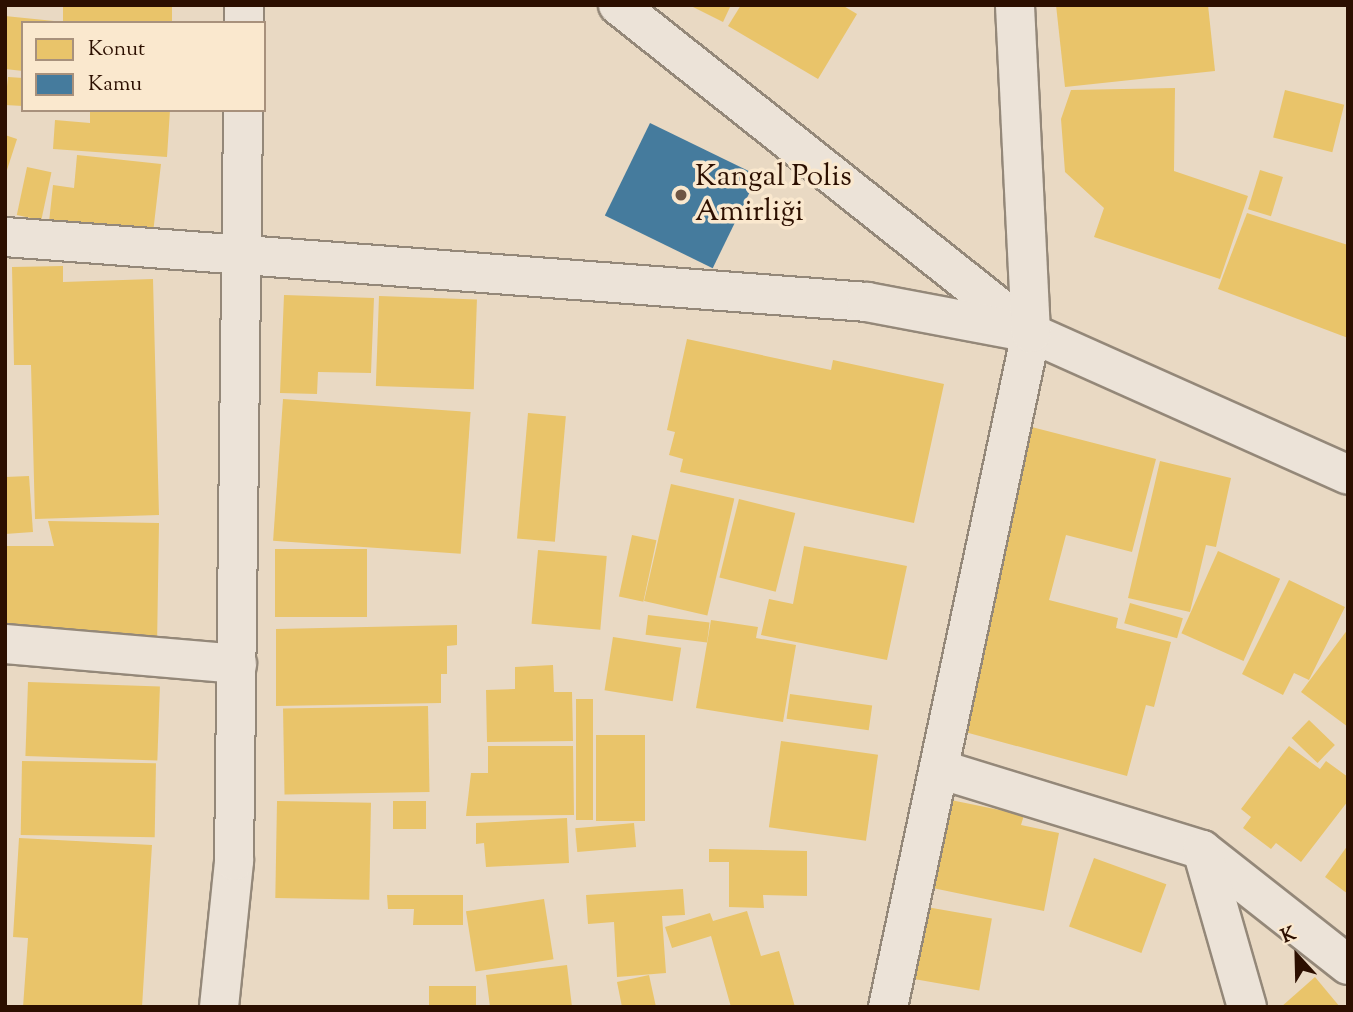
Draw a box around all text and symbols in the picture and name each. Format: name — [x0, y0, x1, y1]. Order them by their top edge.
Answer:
legend — [21, 21, 266, 112]
text: Konut — [88, 35, 145, 65]
text: Kamu — [88, 70, 142, 100]
place label: Kangal Polis Amirliği — [695, 160, 852, 230]
marker: Kangal Polis Amirliği — [673, 187, 689, 203]
north arrow — [1262, 921, 1332, 991]
text: K — [1277, 921, 1300, 951]

